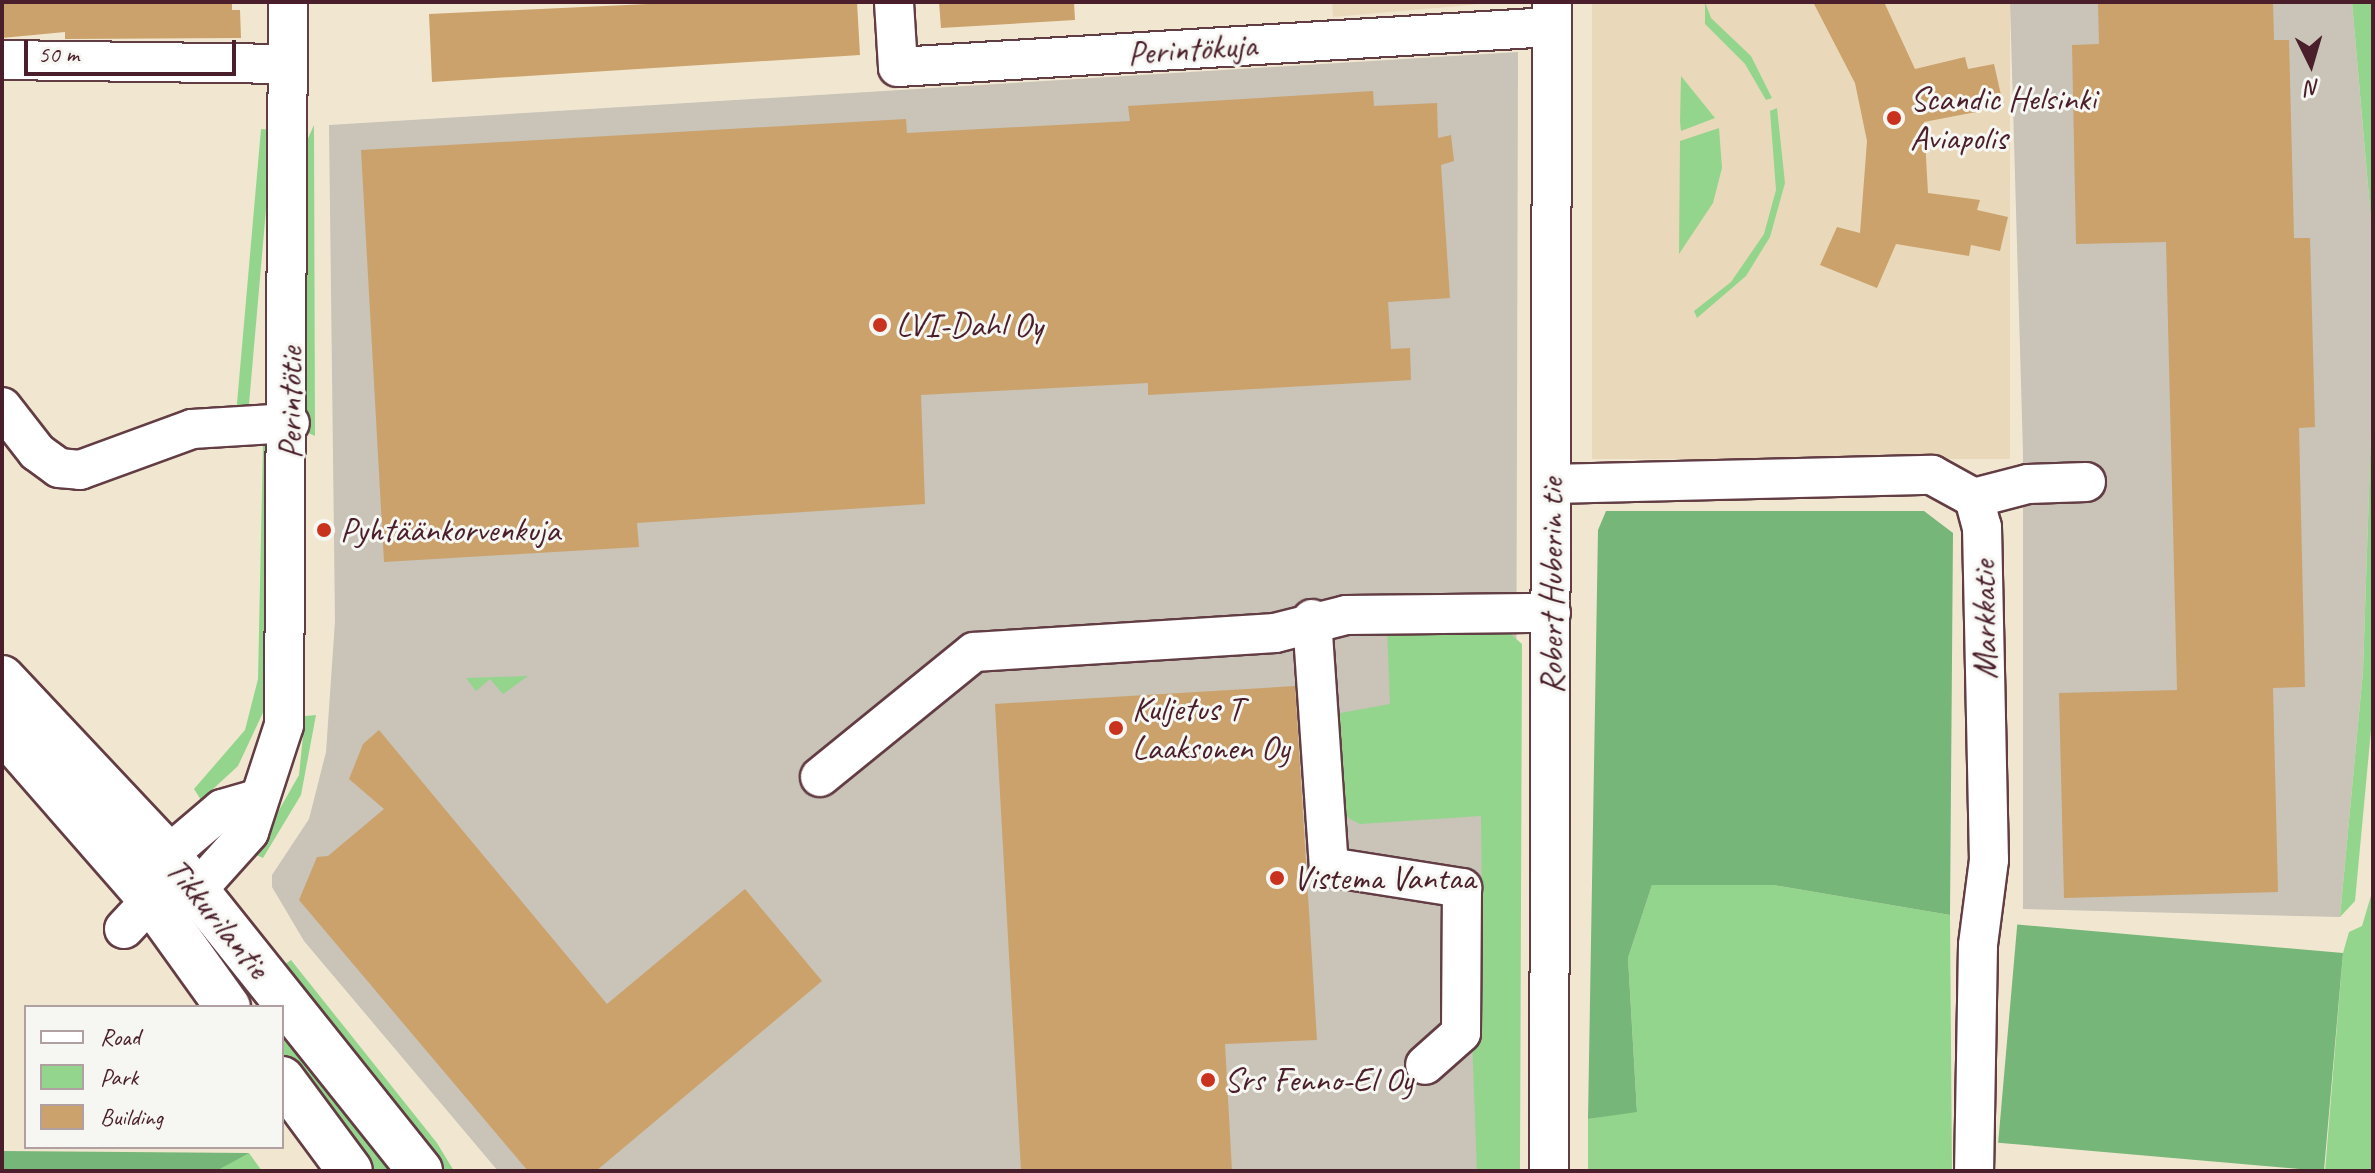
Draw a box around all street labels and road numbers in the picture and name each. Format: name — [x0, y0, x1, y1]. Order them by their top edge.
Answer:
street label: Perintökuja — [1126, 24, 1258, 74]
street label: Perintötie — [270, 347, 310, 459]
street label: Robert Huberin tie — [1531, 478, 1571, 694]
street label: Markkatie — [1963, 560, 2005, 680]
street label: Tikkurilantie — [157, 850, 279, 986]

